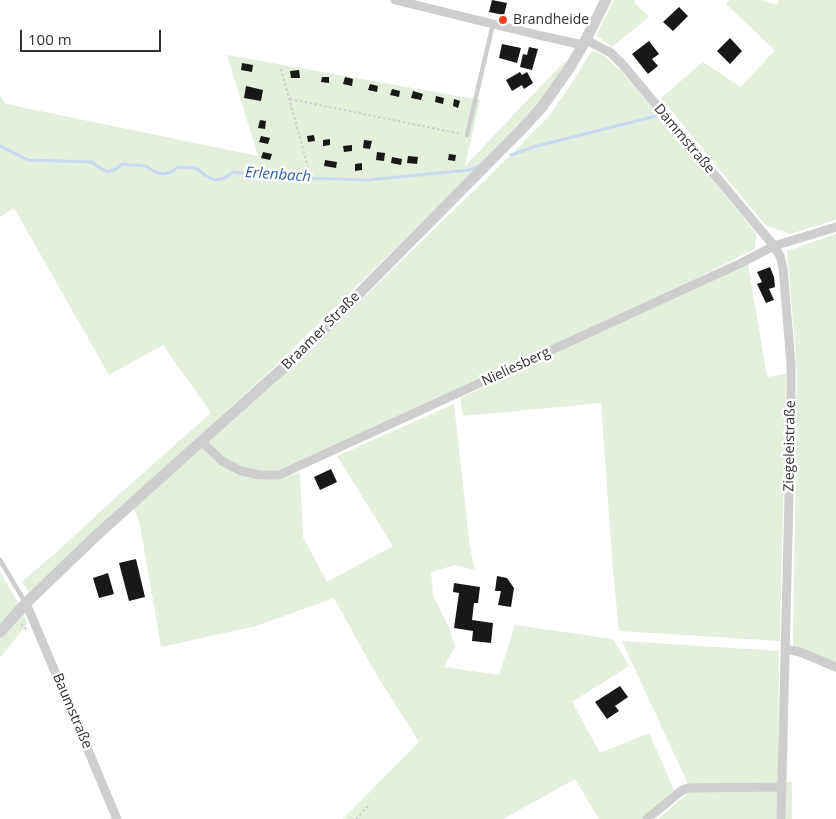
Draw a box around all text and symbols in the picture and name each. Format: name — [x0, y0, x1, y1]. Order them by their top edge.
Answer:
place label: Brandheide — [513, 12, 589, 28]
marker: Brandheide — [497, 14, 509, 26]
scale bar — [22, 20, 164, 52]
text: 100 m — [28, 29, 72, 49]
street label: Dammstraße — [650, 101, 718, 177]
water label: Erlenbach — [244, 164, 312, 186]
street label: Braamer Straße — [279, 289, 363, 373]
street label: Nieliesberg — [479, 344, 553, 390]
street label: Ziegeleistraße — [781, 400, 799, 492]
street label: Baumstraße — [49, 671, 95, 751]

